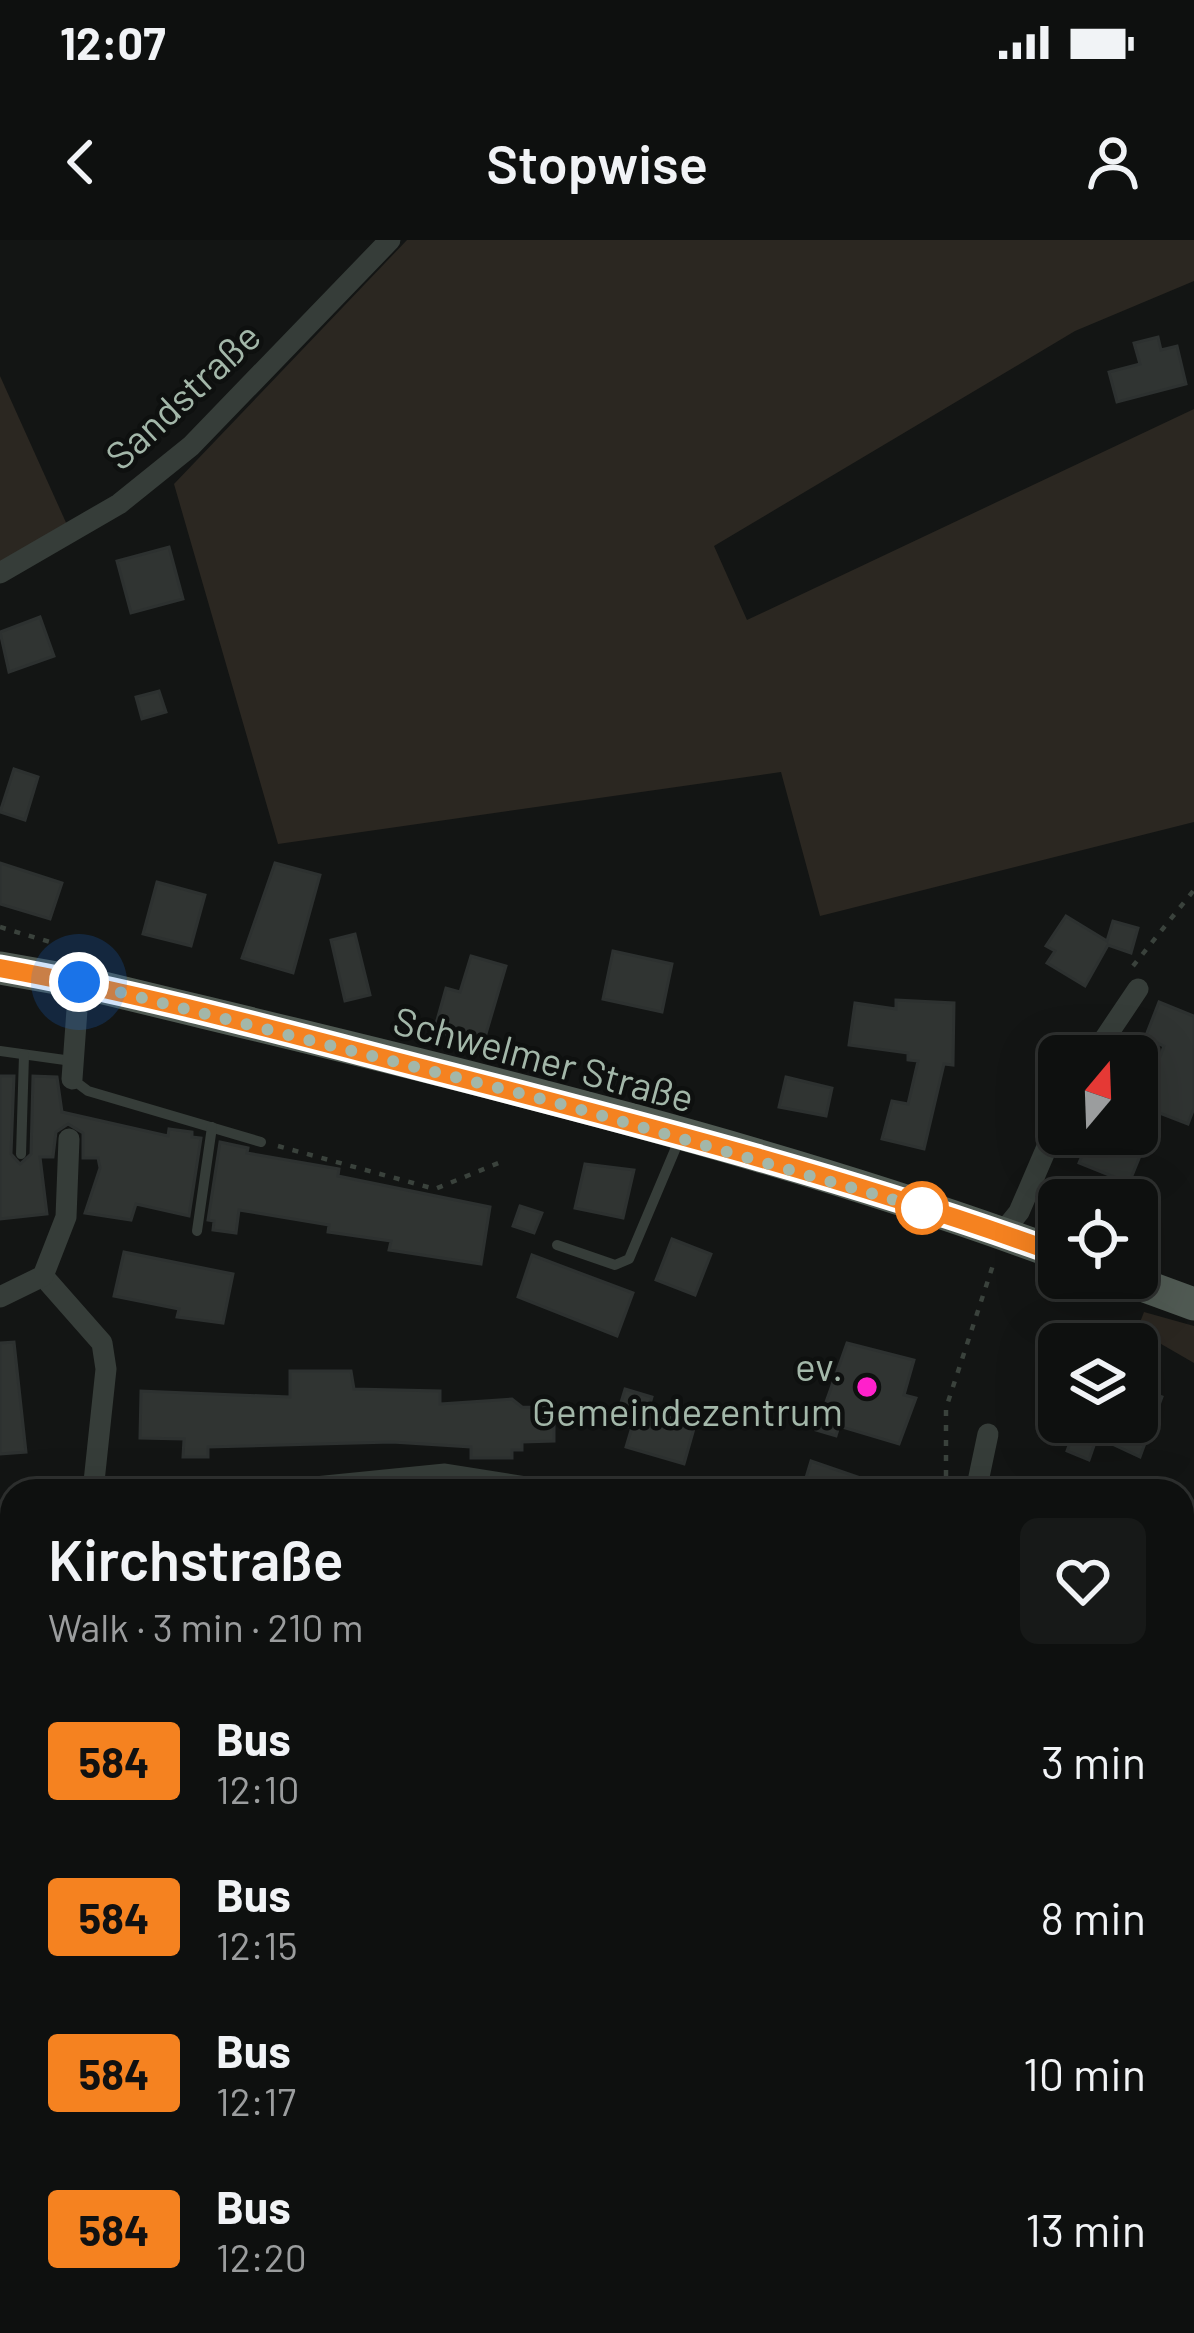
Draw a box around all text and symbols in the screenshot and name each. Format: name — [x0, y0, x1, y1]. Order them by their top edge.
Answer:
text: 12:07 — [60, 15, 165, 69]
icon: back — [48, 129, 114, 195]
icon: person — [1080, 129, 1146, 195]
text: Stopwise — [486, 130, 708, 195]
street label: Sandstraße — [95, 312, 269, 478]
your location — [49, 952, 109, 1012]
street label: Schwelmer Straße — [389, 995, 699, 1121]
north arrow — [1038, 1035, 1158, 1155]
map controls — [1038, 1035, 1158, 1443]
button: locate — [1038, 1179, 1158, 1299]
unlabelled marker — [897, 1183, 947, 1233]
button: layers — [1038, 1323, 1158, 1443]
place label: ev. Gemeindezentrum — [532, 1342, 843, 1434]
marker: ev. Gemeindezentrum — [854, 1374, 880, 1400]
button: heart — [1020, 1518, 1146, 1644]
text: Kirchstraße — [48, 1524, 344, 1592]
text: Walk · 3 min · 210 m — [48, 1603, 364, 1650]
text: Bus — [216, 1711, 291, 1765]
text: 3 min — [1041, 1734, 1146, 1788]
text: 584 — [79, 1736, 149, 1786]
text: 12:10 — [216, 1765, 299, 1812]
text: Bus — [216, 1867, 291, 1921]
text: 8 min — [1041, 1890, 1146, 1944]
text: 584 — [79, 1892, 149, 1942]
text: 12:15 — [216, 1921, 297, 1968]
text: Bus — [216, 2023, 291, 2077]
text: 10 min — [1023, 2046, 1146, 2100]
text: 584 — [79, 2048, 149, 2098]
text: 12:17 — [216, 2077, 296, 2124]
text: Bus — [216, 2179, 291, 2233]
text: 13 min — [1025, 2202, 1146, 2256]
text: 584 — [79, 2204, 149, 2254]
text: 12:20 — [216, 2233, 307, 2280]

